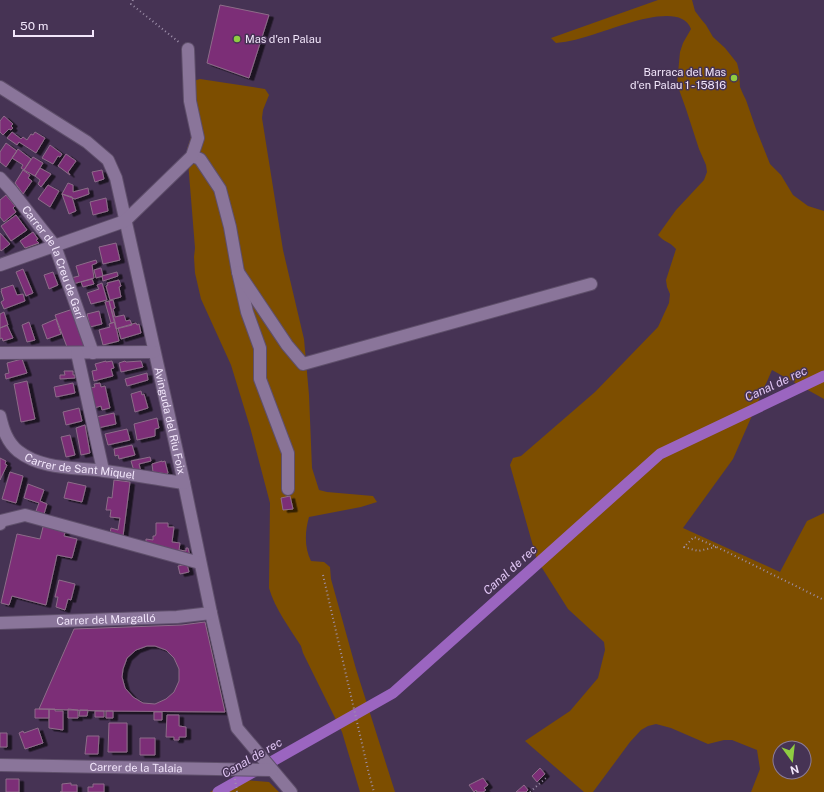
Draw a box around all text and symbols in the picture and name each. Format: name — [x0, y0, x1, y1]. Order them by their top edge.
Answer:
scale bar — [14, 12, 93, 38]
text: 50 m — [20, 19, 48, 33]
place label: Mas d'en Palau — [245, 33, 321, 45]
marker: Mas d'en Palau — [232, 34, 242, 44]
place label: Barraca del Mas d'en Palau 1 - 15816 — [630, 66, 726, 91]
marker: Barraca del Mas d'en Palau 1 - 15816 — [729, 73, 739, 83]
street label: Carrer de la Creu de Garí — [20, 203, 86, 321]
water label: Canal de rec — [743, 363, 809, 405]
street label: Avinguda del Riu Foix — [152, 366, 188, 476]
street label: Carrer de Sant Miquel — [23, 451, 136, 481]
water label: Canal de rec — [480, 542, 540, 598]
street label: Carrer del Margalló — [56, 612, 156, 627]
water label: Canal de rec — [219, 735, 285, 781]
north arrow — [772, 740, 812, 780]
street label: Carrer de la Talaia — [89, 761, 183, 774]
text: N — [789, 763, 800, 777]

